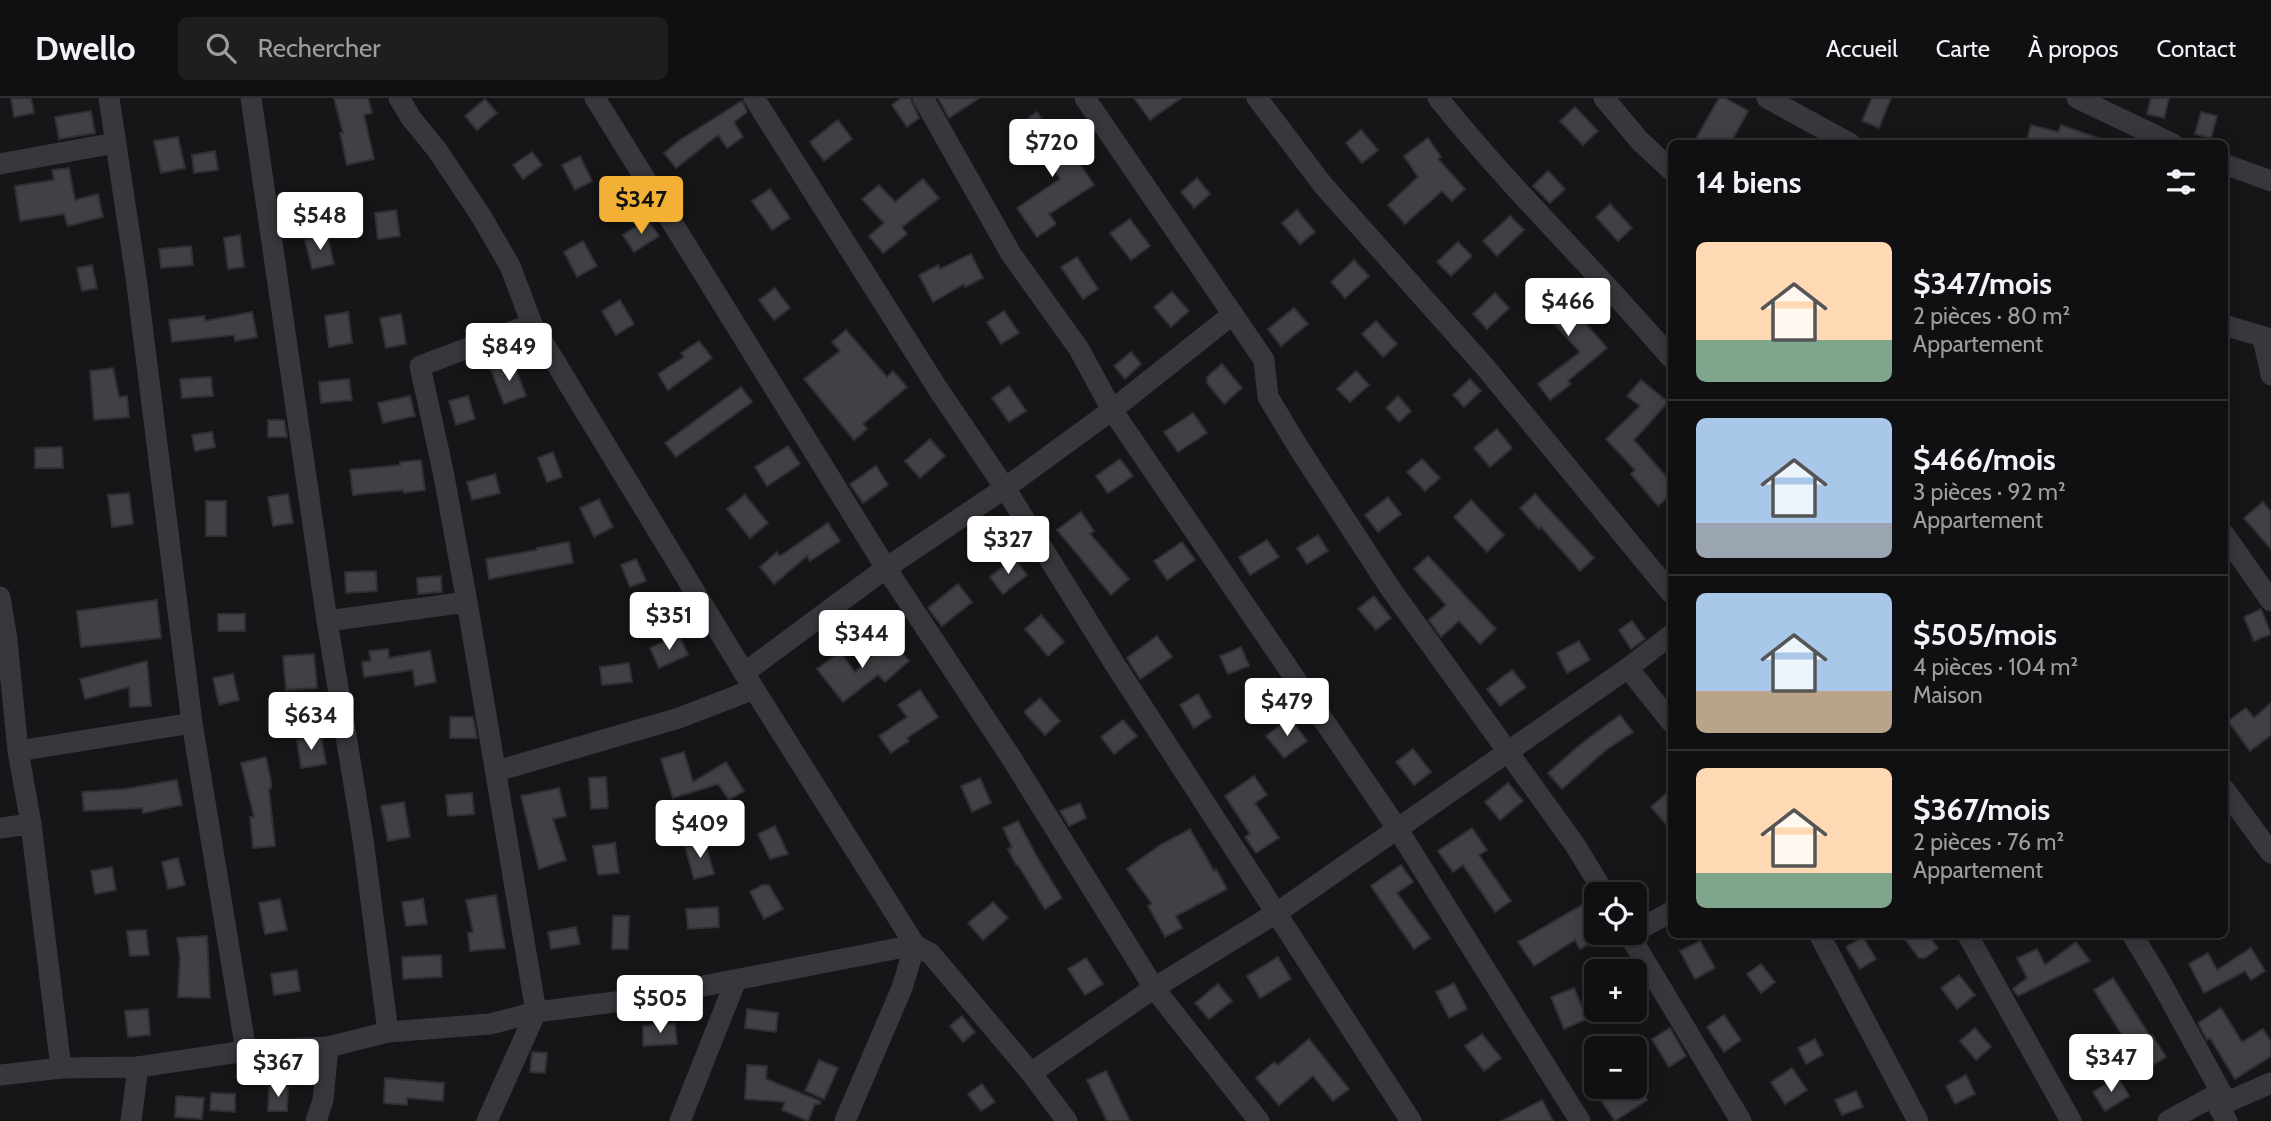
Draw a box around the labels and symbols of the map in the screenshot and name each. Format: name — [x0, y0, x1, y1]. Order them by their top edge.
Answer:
pin: $720 — [1011, 120, 1093, 179]
pin: $347 — [600, 176, 682, 236]
pin: $548 — [279, 192, 361, 252]
pin: $466 — [1527, 278, 1609, 338]
pin: $849 — [468, 324, 550, 383]
pin: $327 — [967, 517, 1049, 576]
pin: $351 — [628, 592, 710, 652]
pin: $344 — [821, 610, 903, 670]
pin: $479 — [1246, 678, 1328, 738]
pin: $634 — [270, 692, 352, 752]
pin: $409 — [659, 800, 741, 860]
pin: $505 — [619, 976, 701, 1035]
pin: $347 — [2070, 1034, 2152, 1094]
pin: $367 — [237, 1040, 319, 1099]

